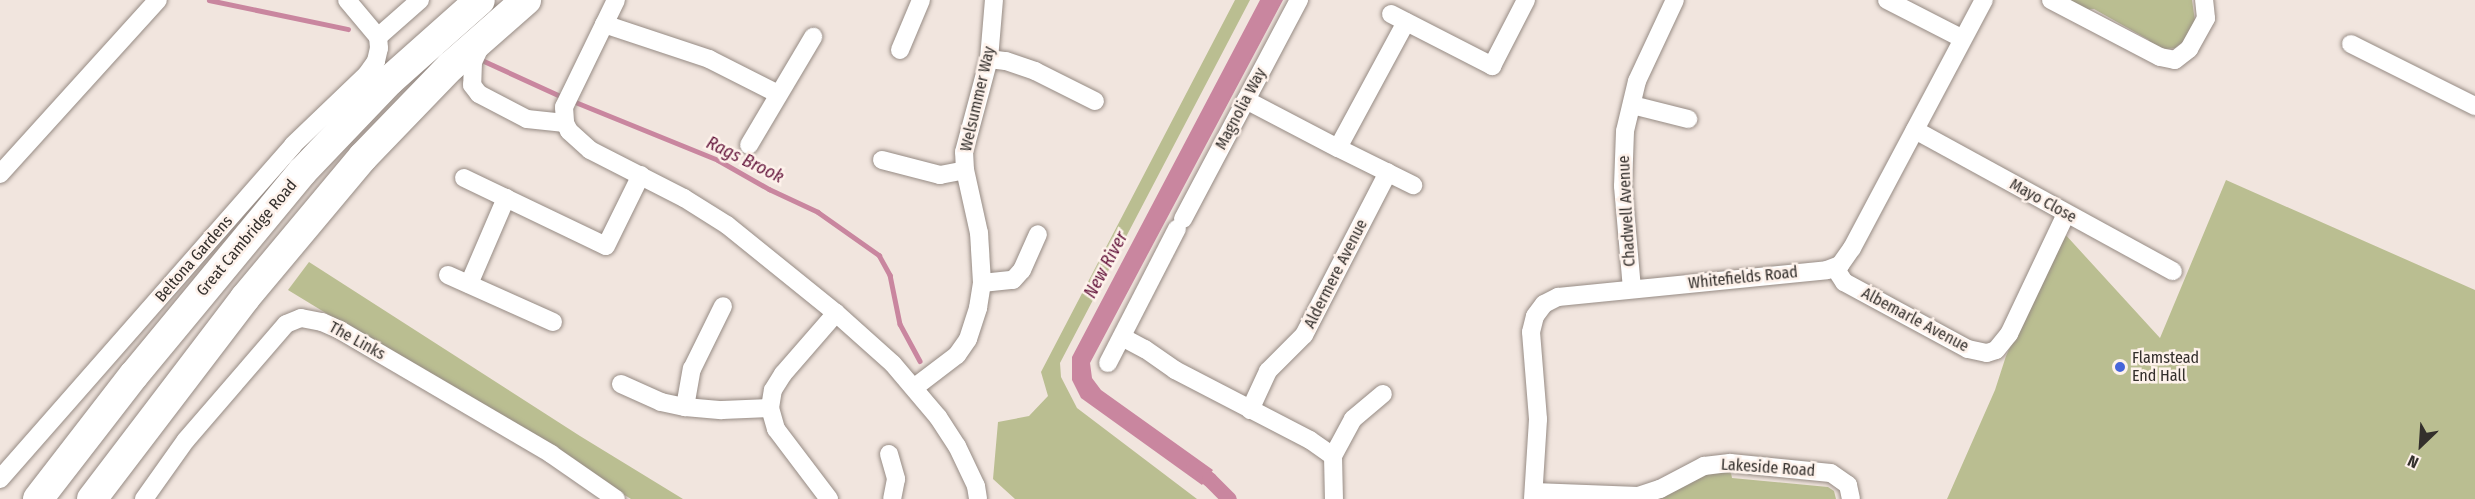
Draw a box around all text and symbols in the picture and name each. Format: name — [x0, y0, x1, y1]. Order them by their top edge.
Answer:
street label: Welsummer Way — [957, 45, 999, 153]
street label: Magnolia Way — [1212, 65, 1270, 153]
water label: Rags Brook — [703, 132, 787, 188]
street label: Chadwell Avenue — [1614, 155, 1640, 267]
street label: Mayo Close — [2006, 175, 2080, 227]
street label: Great Cambridge Road — [193, 176, 301, 300]
street label: Beltona Gardens — [151, 212, 237, 306]
street label: Aldermere Avenue — [1300, 216, 1372, 332]
water label: New River — [1080, 228, 1132, 302]
street label: Whitefields Road — [1687, 263, 1799, 293]
street label: Albemarle Avenue — [1858, 284, 1972, 356]
street label: The Links — [326, 318, 388, 364]
place label: Flamstead End Hall — [2132, 348, 2199, 386]
marker: Flamstead End Hall — [2113, 360, 2127, 374]
north arrow — [2391, 415, 2451, 475]
text: N — [2405, 451, 2422, 472]
street label: Lakeside Road — [1720, 455, 1816, 481]

